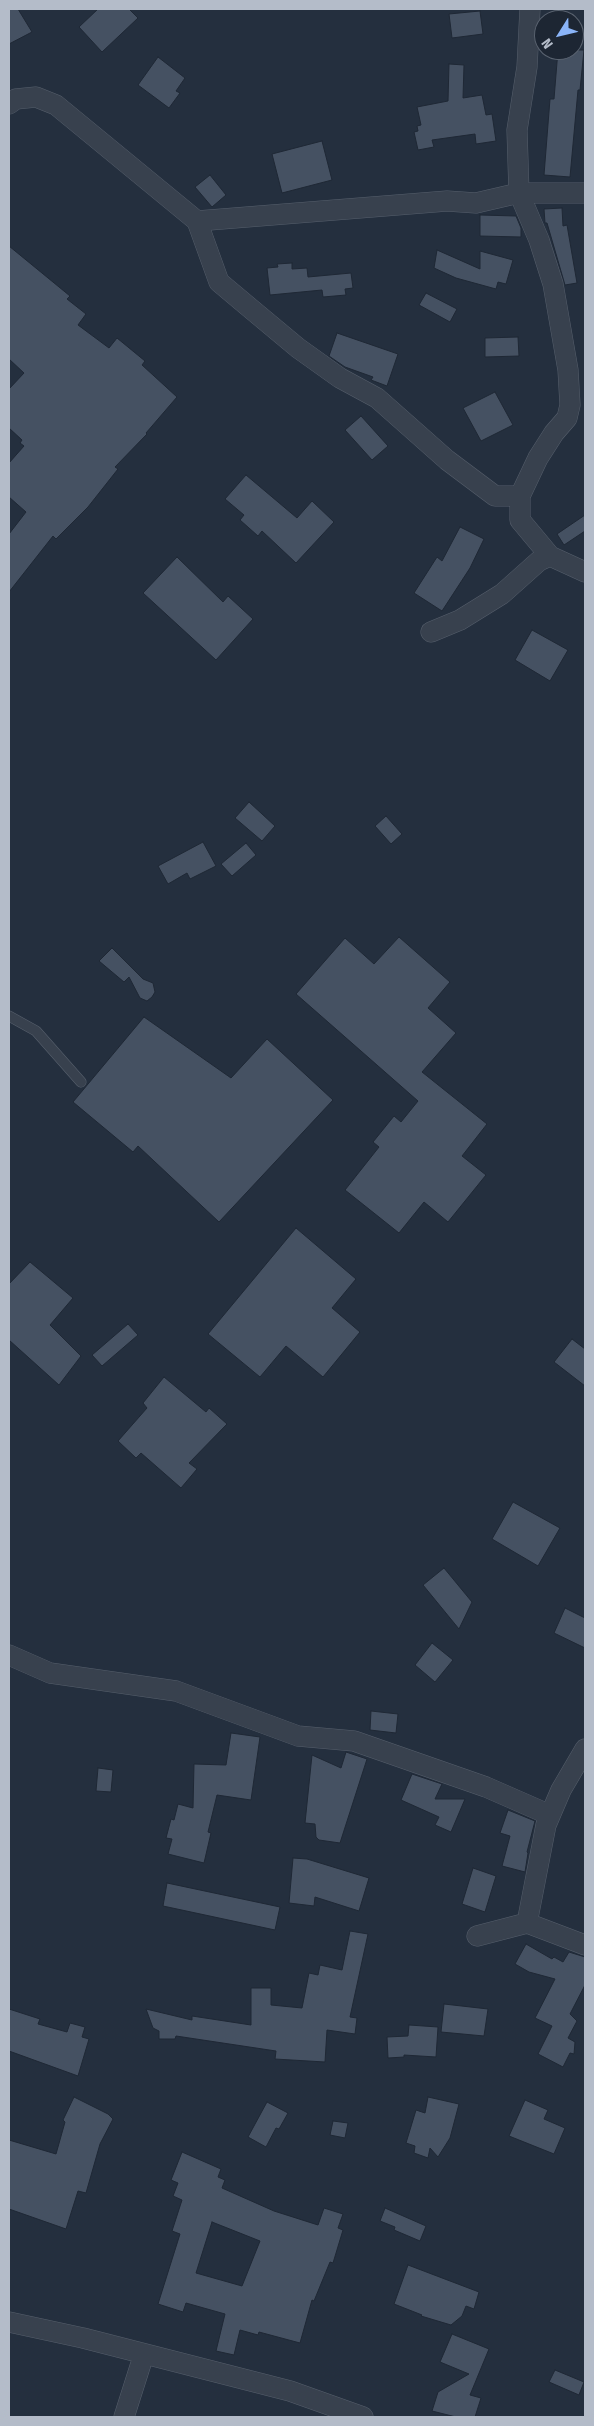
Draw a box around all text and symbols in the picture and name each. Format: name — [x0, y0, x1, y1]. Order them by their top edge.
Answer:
north arrow — [534, 10, 584, 60]
text: N — [538, 35, 557, 52]

